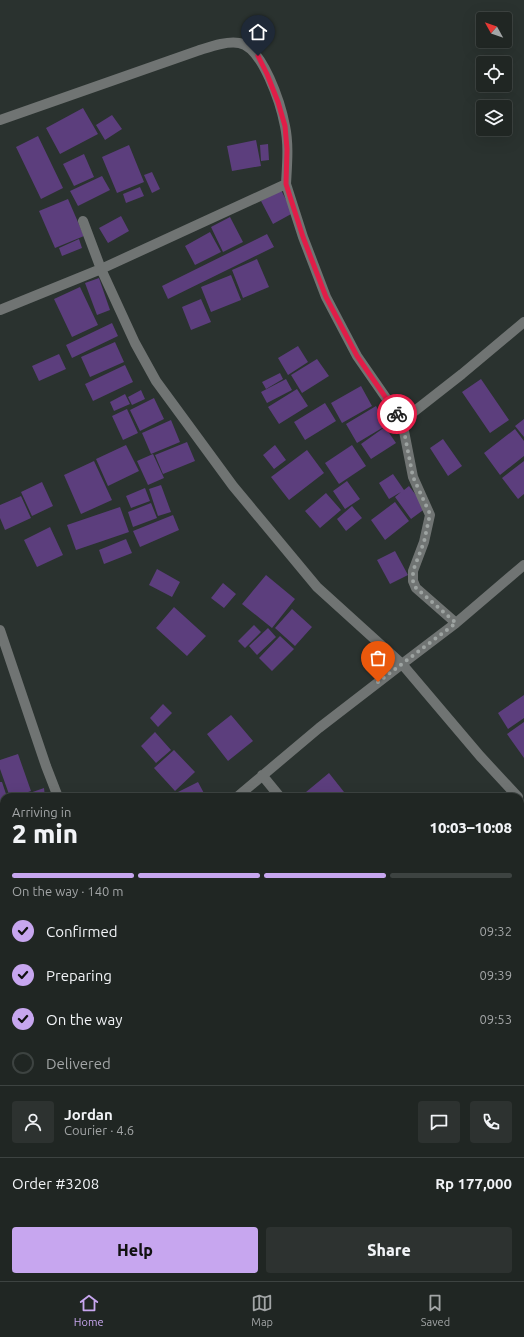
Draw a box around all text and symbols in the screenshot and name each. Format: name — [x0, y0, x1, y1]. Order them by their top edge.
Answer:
north arrow — [476, 12, 512, 48]
map controls — [476, 12, 512, 136]
pin — [241, 15, 275, 56]
icon: home — [247, 21, 269, 43]
button: locate — [476, 56, 512, 92]
button: layers — [476, 100, 512, 136]
courier — [377, 394, 417, 434]
icon: bike — [386, 403, 408, 425]
pin — [361, 641, 395, 682]
icon: bag — [367, 647, 389, 669]
text: Arriving in — [12, 805, 71, 819]
text: 2 min — [12, 819, 78, 848]
text: 10:03–10:08 — [429, 819, 512, 836]
text: On the way · 140 m — [12, 884, 124, 898]
icon: check — [12, 920, 34, 942]
text: Confirmed — [46, 923, 118, 940]
text: 09:32 — [479, 924, 512, 938]
icon: check — [12, 964, 34, 986]
text: Preparing — [46, 967, 112, 984]
text: 09:39 — [479, 968, 512, 982]
icon: check — [12, 1008, 34, 1030]
text: On the way — [46, 1011, 122, 1028]
text: 09:53 — [479, 1012, 512, 1026]
text: Delivered — [46, 1055, 111, 1072]
button: person — [12, 1101, 54, 1143]
button: chat — [418, 1101, 460, 1143]
button: phone — [470, 1101, 512, 1143]
text: Jordan — [64, 1106, 113, 1123]
text: Courier · 4.6 — [64, 1123, 134, 1137]
text: Order #3208 — [12, 1175, 99, 1192]
text: Rp 177,000 — [435, 1175, 512, 1192]
button: Help — [12, 1227, 258, 1273]
button: Share — [266, 1227, 512, 1273]
tab: Home — [74, 1292, 104, 1328]
tab: Map — [251, 1292, 273, 1328]
tab: Saved — [421, 1292, 450, 1328]

